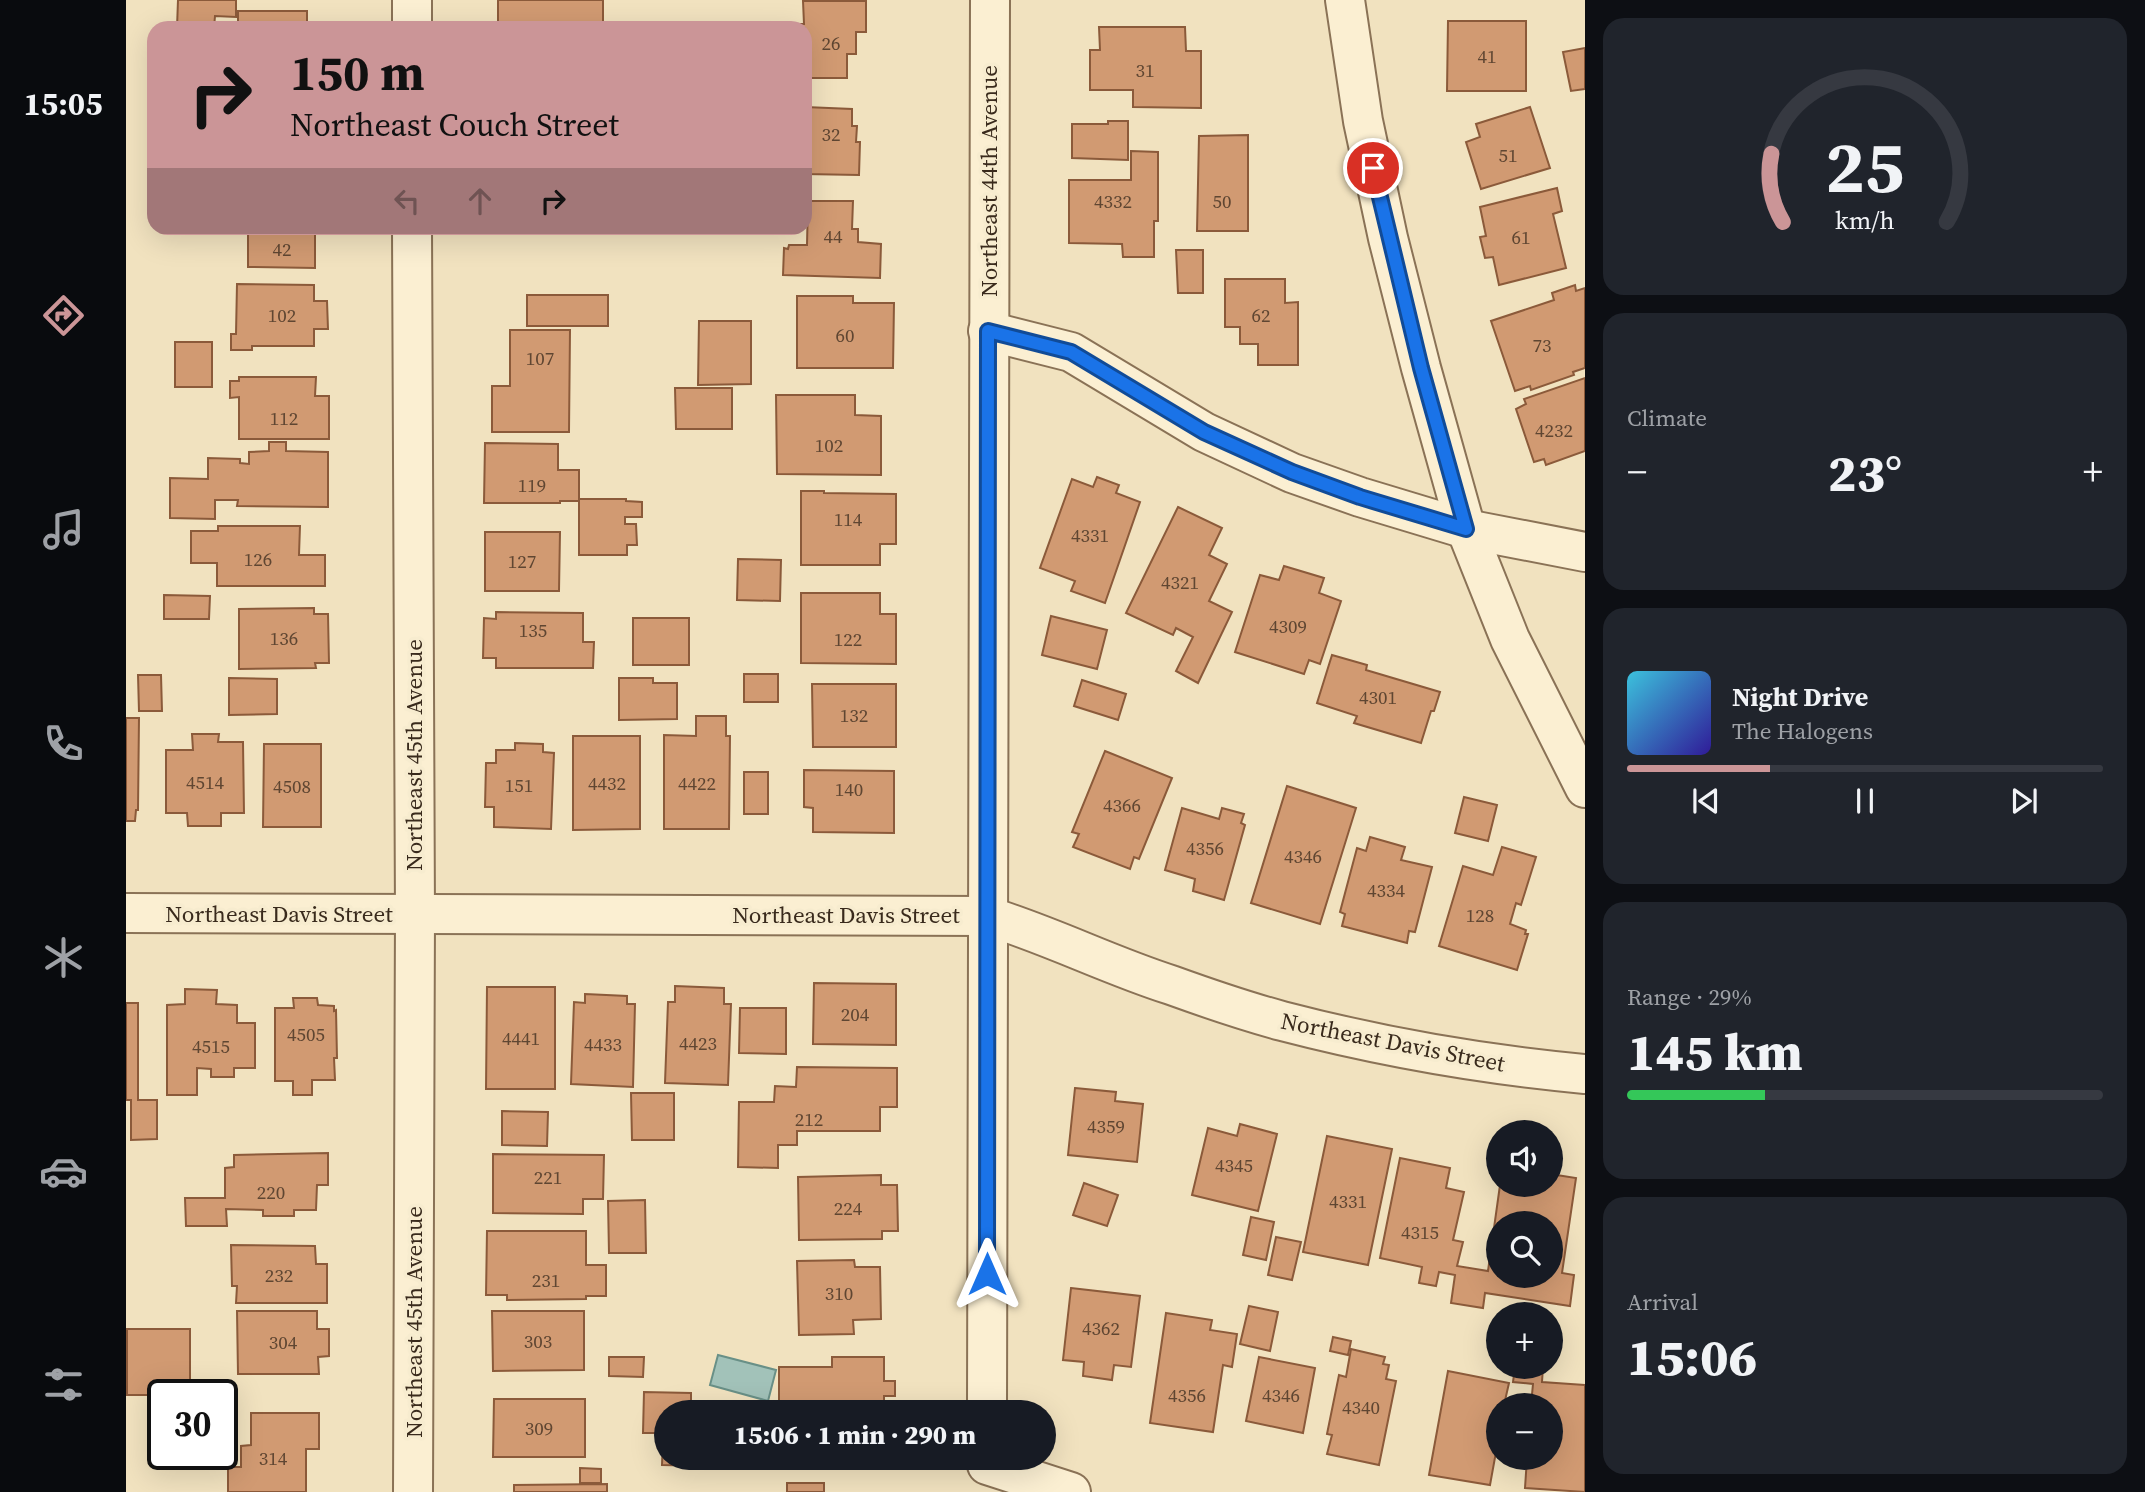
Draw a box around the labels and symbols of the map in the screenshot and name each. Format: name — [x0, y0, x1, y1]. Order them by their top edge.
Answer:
house number: 26 — [821, 30, 841, 56]
house number: 41 — [1477, 43, 1497, 69]
house number: 31 — [1135, 57, 1155, 83]
street label: Northeast 44th Avenue — [973, 65, 1005, 297]
house number: 32 — [821, 121, 841, 147]
pin — [1343, 138, 1403, 198]
house number: 51 — [1498, 142, 1518, 168]
house number: 4332 — [1094, 188, 1132, 214]
house number: 50 — [1212, 188, 1232, 214]
house number: 44 — [823, 223, 843, 249]
house number: 61 — [1511, 224, 1531, 250]
house number: 42 — [272, 236, 292, 262]
house number: 102 — [268, 302, 296, 328]
house number: 62 — [1251, 302, 1271, 328]
house number: 60 — [835, 322, 855, 348]
house number: 73 — [1532, 332, 1552, 358]
house number: 107 — [526, 345, 554, 371]
house number: 112 — [270, 405, 298, 431]
house number: 4232 — [1535, 417, 1573, 443]
house number: 102 — [815, 432, 843, 458]
house number: 119 — [518, 472, 546, 498]
house number: 114 — [834, 506, 863, 532]
house number: 4331 — [1071, 522, 1109, 548]
house number: 126 — [244, 546, 272, 572]
house number: 127 — [508, 548, 536, 574]
house number: 4321 — [1161, 569, 1199, 595]
house number: 4309 — [1269, 613, 1307, 639]
house number: 135 — [519, 617, 547, 643]
house number: 136 — [270, 625, 298, 651]
house number: 122 — [834, 626, 862, 652]
street label: Northeast 45th Avenue — [398, 639, 430, 871]
house number: 4301 — [1359, 684, 1397, 710]
house number: 132 — [840, 702, 868, 728]
house number: 4514 — [186, 769, 224, 795]
house number: 4432 — [588, 770, 626, 796]
house number: 4422 — [678, 770, 716, 796]
house number: 151 — [505, 772, 533, 798]
house number: 4508 — [273, 773, 311, 799]
house number: 140 — [835, 776, 863, 802]
house number: 4366 — [1103, 792, 1141, 818]
house number: 4356 — [1186, 835, 1224, 861]
house number: 4346 — [1284, 843, 1322, 869]
house number: 4334 — [1367, 877, 1405, 903]
street label: Northeast Davis Street — [165, 898, 393, 930]
street label: Northeast Davis Street — [732, 899, 960, 931]
house number: 128 — [1466, 902, 1494, 928]
house number: 204 — [841, 1001, 870, 1027]
street label: Northeast Davis Street — [1278, 1005, 1508, 1080]
house number: 4505 — [287, 1021, 325, 1047]
house number: 4441 — [502, 1025, 540, 1051]
house number: 4423 — [679, 1030, 717, 1056]
house number: 4433 — [584, 1031, 622, 1057]
house number: 4515 — [192, 1033, 230, 1059]
house number: 212 — [795, 1106, 823, 1132]
house number: 4359 — [1087, 1113, 1125, 1139]
house number: 4345 — [1215, 1152, 1253, 1178]
house number: 221 — [534, 1164, 562, 1190]
house number: 220 — [257, 1179, 285, 1205]
house number: 4331 — [1329, 1188, 1367, 1214]
house number: 224 — [834, 1195, 863, 1221]
street label: Northeast 45th Avenue — [398, 1206, 430, 1438]
house number: 4315 — [1401, 1219, 1439, 1245]
position arrow — [950, 1237, 1024, 1311]
house number: 232 — [265, 1262, 293, 1288]
house number: 231 — [532, 1267, 560, 1293]
house number: 310 — [825, 1280, 853, 1306]
house number: 4362 — [1082, 1315, 1120, 1341]
house number: 303 — [524, 1328, 552, 1354]
house number: 304 — [269, 1329, 298, 1355]
speed limit sign: 30 — [147, 1379, 238, 1470]
house number: 4356 — [1168, 1382, 1206, 1408]
house number: 4346 — [1262, 1382, 1300, 1408]
house number: 4340 — [1342, 1394, 1380, 1420]
house number: 309 — [525, 1415, 553, 1441]
house number: 314 — [259, 1445, 288, 1471]

